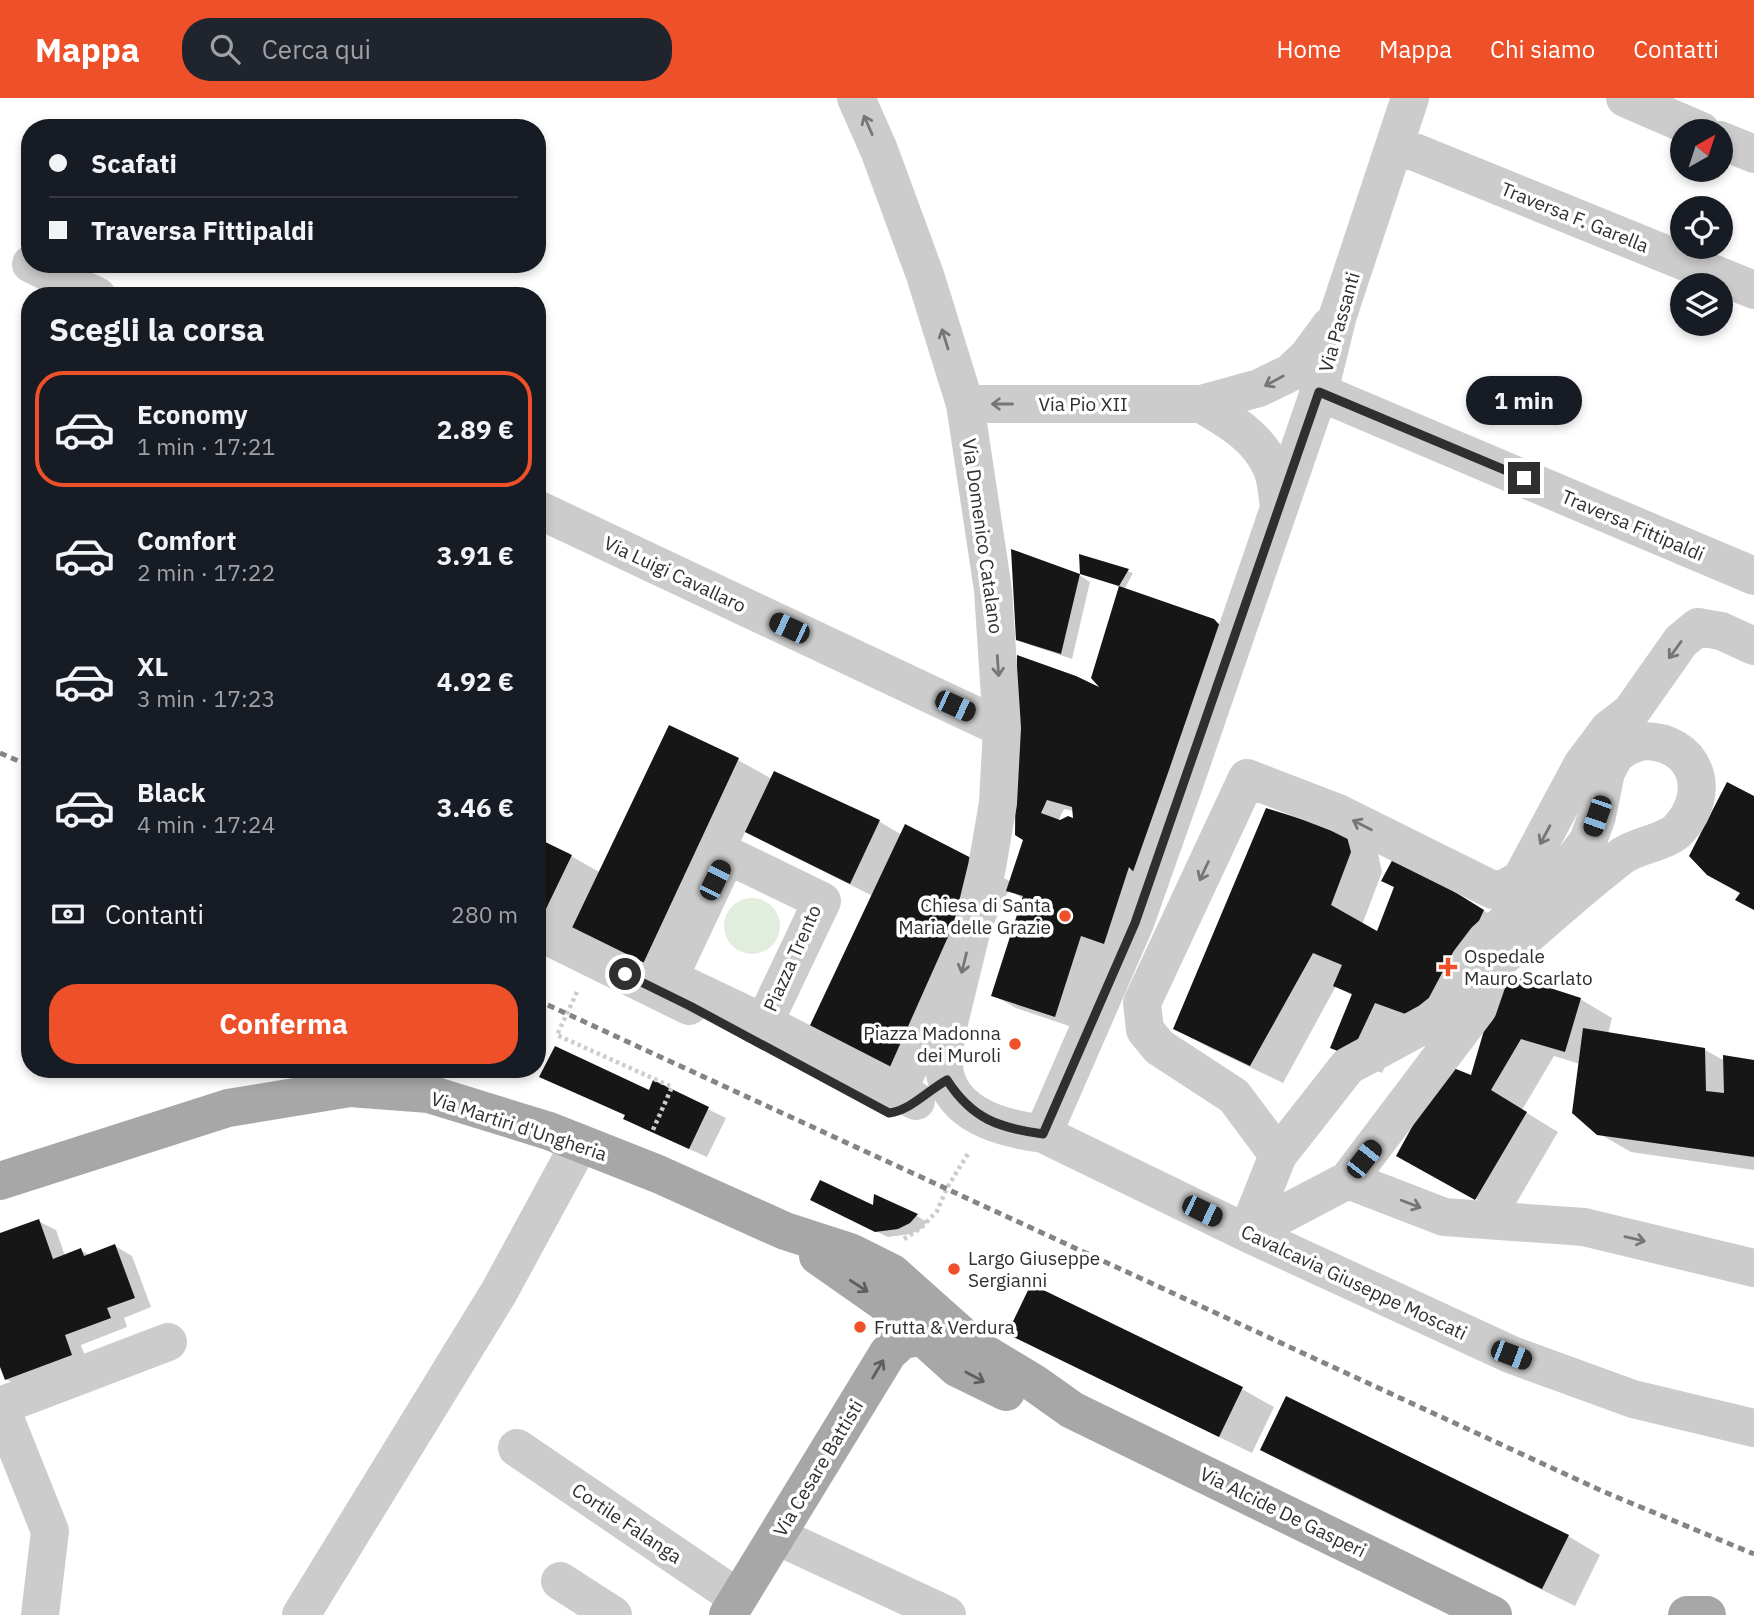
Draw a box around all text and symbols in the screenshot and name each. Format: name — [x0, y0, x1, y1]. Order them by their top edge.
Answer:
search box — [182, 18, 672, 81]
text: Mappa — [35, 28, 140, 71]
icon: search — [206, 30, 244, 68]
text: Cerca qui — [262, 32, 371, 66]
text: Home — [1277, 33, 1341, 65]
text: Mappa — [1379, 33, 1452, 65]
text: Chi siamo — [1490, 33, 1595, 65]
text: Contatti — [1633, 33, 1719, 65]
one-way arrow — [861, 115, 874, 136]
north arrow — [1670, 119, 1732, 182]
map controls — [1670, 119, 1733, 336]
text: Scafati — [91, 146, 177, 180]
street label: Traversa F. Garella — [1498, 176, 1652, 258]
button: locate — [1670, 196, 1733, 259]
text: Traversa Fittipaldi — [91, 213, 314, 247]
street label: Via Passanti — [1313, 269, 1365, 375]
button: layers — [1670, 273, 1733, 336]
text: Scegli la corsa — [49, 308, 265, 350]
one-way arrow — [937, 328, 950, 350]
one-way arrow — [1264, 374, 1285, 388]
callout: 1 min — [1466, 376, 1582, 426]
text: 1 min — [1494, 385, 1554, 415]
street label: Via Pio XII — [1038, 392, 1128, 416]
text: Economy — [137, 397, 248, 431]
one-way arrow — [991, 397, 1014, 411]
icon: car — [53, 398, 116, 461]
text: 2.89 € — [437, 412, 514, 446]
text: 1 min · 17:21 — [137, 431, 275, 461]
street label: Via Domenico Catalano — [957, 437, 1009, 635]
route end — [1508, 462, 1540, 494]
street label: Traversa Fittipaldi — [1558, 484, 1708, 566]
text: Comfort — [137, 523, 236, 557]
icon: car — [53, 524, 116, 587]
street label: Via Luigi Cavallaro — [600, 531, 750, 617]
text: 3.91 € — [437, 538, 514, 572]
text: 2 min · 17:22 — [137, 557, 275, 587]
car — [766, 610, 813, 646]
one-way arrow — [1668, 640, 1682, 659]
text: XL — [137, 649, 168, 683]
icon: car — [53, 650, 116, 713]
one-way arrow — [992, 654, 1005, 677]
text: 4.92 € — [437, 664, 514, 698]
text: 3 min · 17:23 — [137, 683, 275, 713]
car — [932, 688, 979, 724]
text: Black — [137, 775, 205, 809]
icon: car — [53, 776, 116, 839]
text: 3.46 € — [437, 790, 514, 824]
car — [1581, 793, 1614, 839]
text: 4 min · 17:24 — [137, 809, 275, 839]
one-way arrow — [1352, 818, 1373, 831]
one-way arrow — [1538, 824, 1552, 844]
car — [697, 857, 734, 903]
one-way arrow — [1196, 860, 1210, 881]
place label: Chiesa di Santa Maria delle Grazie — [898, 893, 1051, 939]
icon: cash — [49, 895, 87, 933]
text: Contanti — [105, 897, 204, 931]
text: 280 m — [451, 899, 518, 929]
street label: Piazza Trento — [758, 901, 826, 1015]
marker: Chiesa di Santa Maria delle Grazie — [1057, 908, 1073, 924]
place label: Ospedale Mauro Scarlato — [1464, 944, 1593, 990]
one-way arrow — [957, 951, 970, 974]
marker: Ospedale Mauro Scarlato — [1438, 957, 1458, 977]
route start — [609, 958, 641, 990]
button: Conferma — [49, 984, 518, 1064]
place label: Piazza Madonna dei Muroli — [863, 1021, 1001, 1067]
marker: Piazza Madonna dei Muroli — [1007, 1036, 1023, 1052]
street label: Via Martiri d'Ungheria — [428, 1086, 610, 1166]
car — [1343, 1136, 1386, 1182]
car — [1179, 1192, 1226, 1230]
one-way arrow — [1400, 1199, 1422, 1212]
street label: Cavalcavia Giuseppe Moscati — [1237, 1219, 1471, 1345]
one-way arrow — [1623, 1233, 1646, 1247]
place label: Largo Giuseppe Sergianni — [968, 1246, 1100, 1292]
marker: Largo Giuseppe Sergianni — [946, 1261, 962, 1277]
one-way arrow — [849, 1279, 869, 1293]
place label: Frutta & Verdura — [874, 1315, 1015, 1339]
marker: Frutta & Verdura — [852, 1319, 868, 1335]
car — [1488, 1338, 1535, 1372]
one-way arrow — [872, 1359, 886, 1379]
one-way arrow — [964, 1371, 985, 1385]
street label: Via Cesare Battisti — [768, 1395, 868, 1541]
street label: Via Alcide De Gasperi — [1196, 1461, 1370, 1563]
street label: Cortile Falanga — [568, 1477, 686, 1569]

